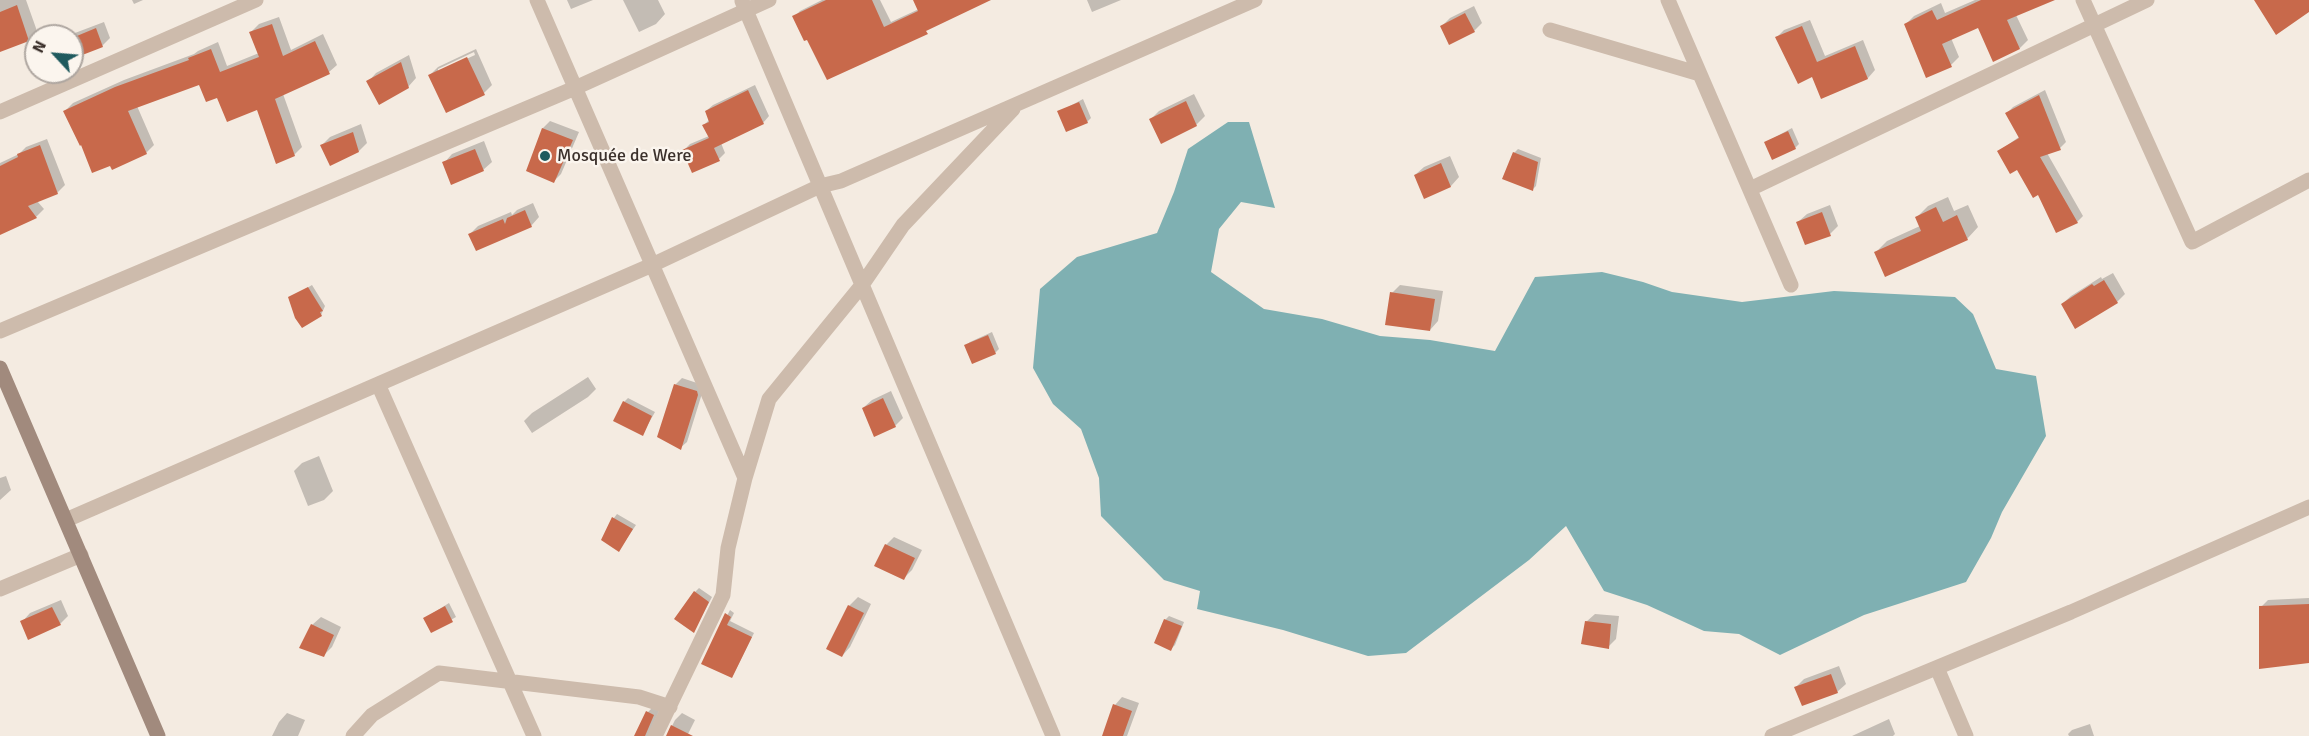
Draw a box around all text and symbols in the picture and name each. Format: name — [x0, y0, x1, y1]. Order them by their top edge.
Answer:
north arrow — [24, 24, 84, 84]
text: N — [28, 38, 51, 56]
place label: Mosquée de Were — [557, 145, 691, 167]
marker: Mosquée de Were — [538, 149, 552, 163]

